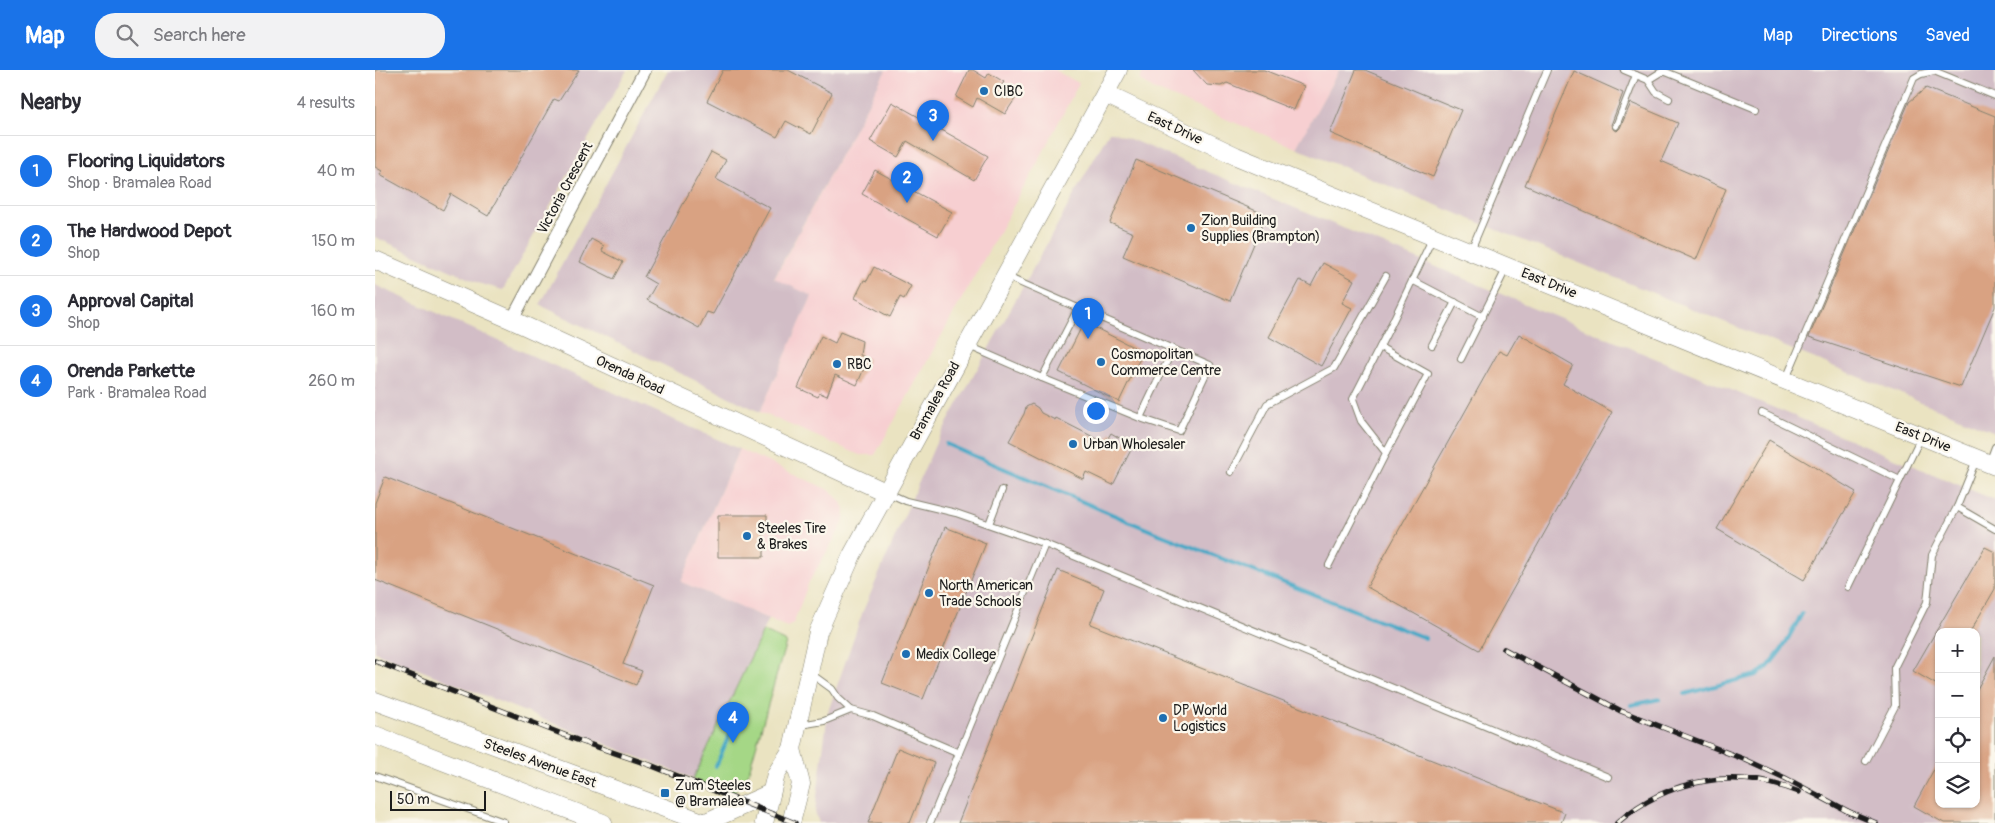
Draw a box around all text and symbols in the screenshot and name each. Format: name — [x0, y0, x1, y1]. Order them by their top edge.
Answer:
search box — [95, 13, 445, 58]
text: Map — [25, 21, 65, 50]
icon: search — [113, 21, 141, 49]
text: Search here — [153, 23, 246, 47]
text: Map — [1763, 24, 1793, 47]
text: Directions — [1821, 24, 1897, 47]
text: Saved — [1925, 24, 1970, 47]
place label: CIBC — [994, 83, 1024, 100]
marker: CIBC — [978, 85, 990, 97]
text: Nearby — [20, 89, 81, 116]
text: 4 results — [297, 93, 355, 113]
pin: 3 — [917, 100, 949, 141]
street label: East Drive — [1145, 108, 1205, 148]
street label: Victoria Crescent — [534, 139, 597, 237]
text: Flooring Liquidators — [67, 149, 224, 173]
text: 1 — [33, 161, 39, 181]
text: 40 m — [317, 161, 355, 181]
pin: 2 — [891, 162, 923, 203]
text: Shop · Bramalea Road — [67, 173, 212, 193]
place label: Zion Building Supplies (Brampton) — [1201, 212, 1320, 245]
text: The Hardwood Depot — [67, 219, 231, 243]
marker: Zion Building Supplies (Brampton) — [1185, 222, 1197, 234]
text: 2 — [32, 231, 40, 251]
text: 150 m — [311, 231, 355, 251]
text: Shop — [67, 243, 100, 263]
street label: East Drive — [1519, 264, 1579, 302]
text: Approval Capital — [67, 289, 194, 313]
pin: 1 — [1072, 298, 1104, 339]
text: 3 — [32, 301, 40, 321]
text: 160 m — [311, 301, 355, 321]
text: Shop — [67, 313, 100, 333]
place label: Cosmopolitan Commerce Centre — [1111, 346, 1221, 379]
street label: Orenda Road — [593, 352, 667, 398]
place label: RBC — [847, 356, 872, 373]
marker: Cosmopolitan Commerce Centre — [1095, 356, 1107, 368]
marker: RBC — [831, 358, 843, 370]
text: Orenda Parkette — [67, 359, 195, 383]
street label: Bramalea Road — [906, 359, 964, 443]
text: 4 — [31, 371, 41, 391]
text: 260 m — [308, 371, 355, 391]
text: Park · Bramalea Road — [67, 383, 207, 403]
your location — [1083, 398, 1109, 424]
street label: East Drive — [1893, 418, 1953, 456]
place label: Urban Wholesaler — [1083, 436, 1185, 453]
marker: Urban Wholesaler — [1067, 438, 1079, 450]
place label: Steeles Tire & Brakes — [757, 520, 826, 553]
marker: Steeles Tire & Brakes — [741, 530, 753, 542]
place label: North American Trade Schools — [939, 577, 1033, 610]
marker: North American Trade Schools — [923, 587, 935, 599]
map controls — [1935, 628, 1980, 808]
button: + — [1935, 628, 1980, 673]
place label: Medix College — [916, 646, 996, 663]
marker: Medix College — [900, 648, 912, 660]
button: − — [1935, 673, 1980, 718]
pin: 4 — [717, 702, 749, 743]
place label: DP World Logistics — [1173, 702, 1227, 735]
marker: DP World Logistics — [1157, 712, 1169, 724]
button: locate — [1935, 718, 1980, 763]
street label: Steeles Avenue East — [481, 735, 599, 791]
button: layers — [1935, 763, 1980, 808]
place label: Zum Steeles @ Bramalea — [675, 777, 751, 810]
marker: Zum Steeles @ Bramalea — [659, 787, 671, 799]
scale bar — [390, 788, 486, 811]
text: 50 m — [397, 791, 430, 808]

